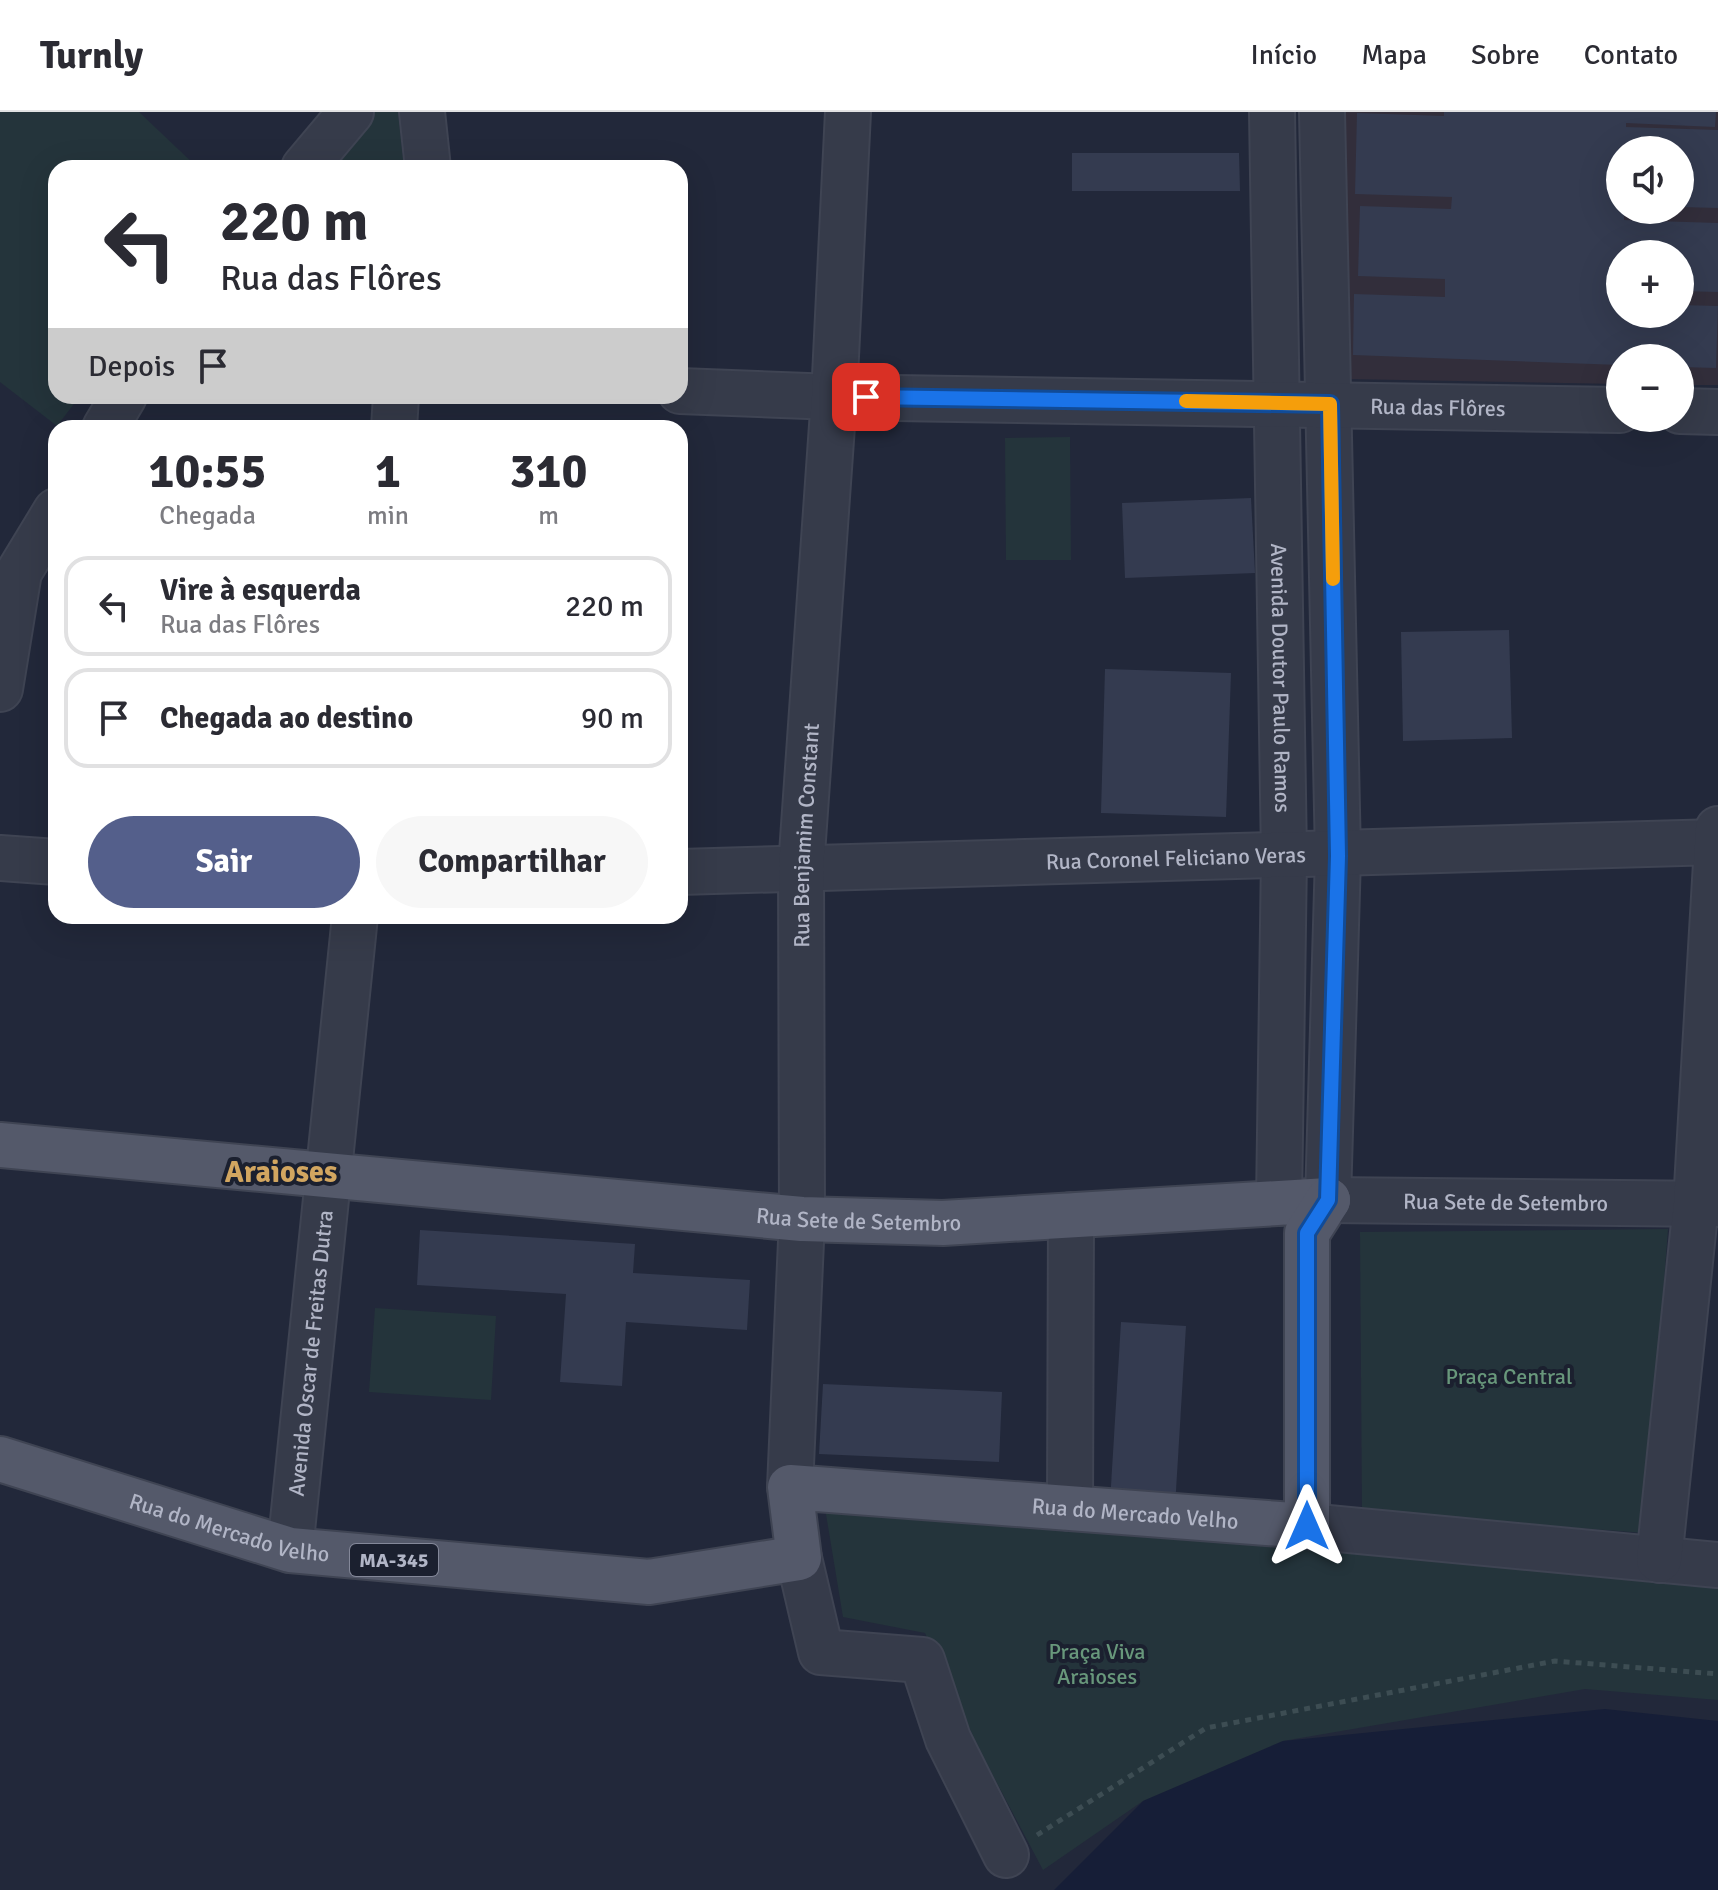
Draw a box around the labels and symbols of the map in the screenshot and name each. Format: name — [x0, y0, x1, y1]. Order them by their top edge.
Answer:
pin — [832, 363, 900, 431]
street label: Rua das Flôres — [1370, 393, 1506, 422]
street label: Avenida Doutor Paulo Ramos — [1265, 543, 1296, 813]
street label: Rua Benjamim Constant — [788, 722, 825, 948]
street label: Rua Coronel Feliciano Veras — [1045, 841, 1306, 875]
district label: Araioses — [225, 1154, 337, 1191]
street label: Rua Sete de Setembro — [1403, 1188, 1608, 1217]
street label: Rua Sete de Setembro — [755, 1202, 962, 1237]
street label: Avenida Oscar de Freitas Dutra — [283, 1209, 339, 1498]
park label: Praça Central — [1446, 1363, 1572, 1390]
position arrow — [1265, 1484, 1349, 1568]
street label: Rua do Mercado Velho — [126, 1487, 331, 1567]
street label: Rua do Mercado Velho — [1031, 1492, 1239, 1535]
road number: MA-345 — [350, 1544, 438, 1576]
park label: Praça Viva Araioses — [1048, 1638, 1146, 1690]

